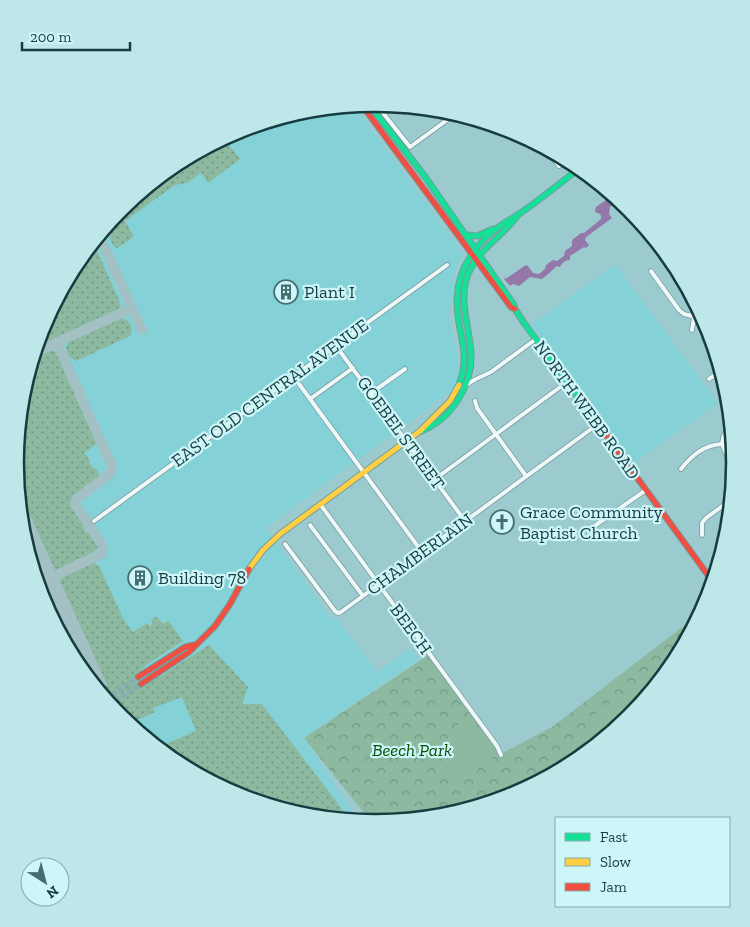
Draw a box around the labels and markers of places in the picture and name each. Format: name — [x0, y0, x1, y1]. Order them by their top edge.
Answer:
building icon: Plant I — [273, 279, 299, 305]
place label: Plant I — [304, 281, 355, 303]
place label: Grace Community Baptist Church — [520, 501, 664, 544]
church icon: Grace Community Baptist Church — [489, 509, 515, 535]
building icon: Building 78 — [127, 565, 153, 591]
place label: Building 78 — [158, 567, 246, 589]

